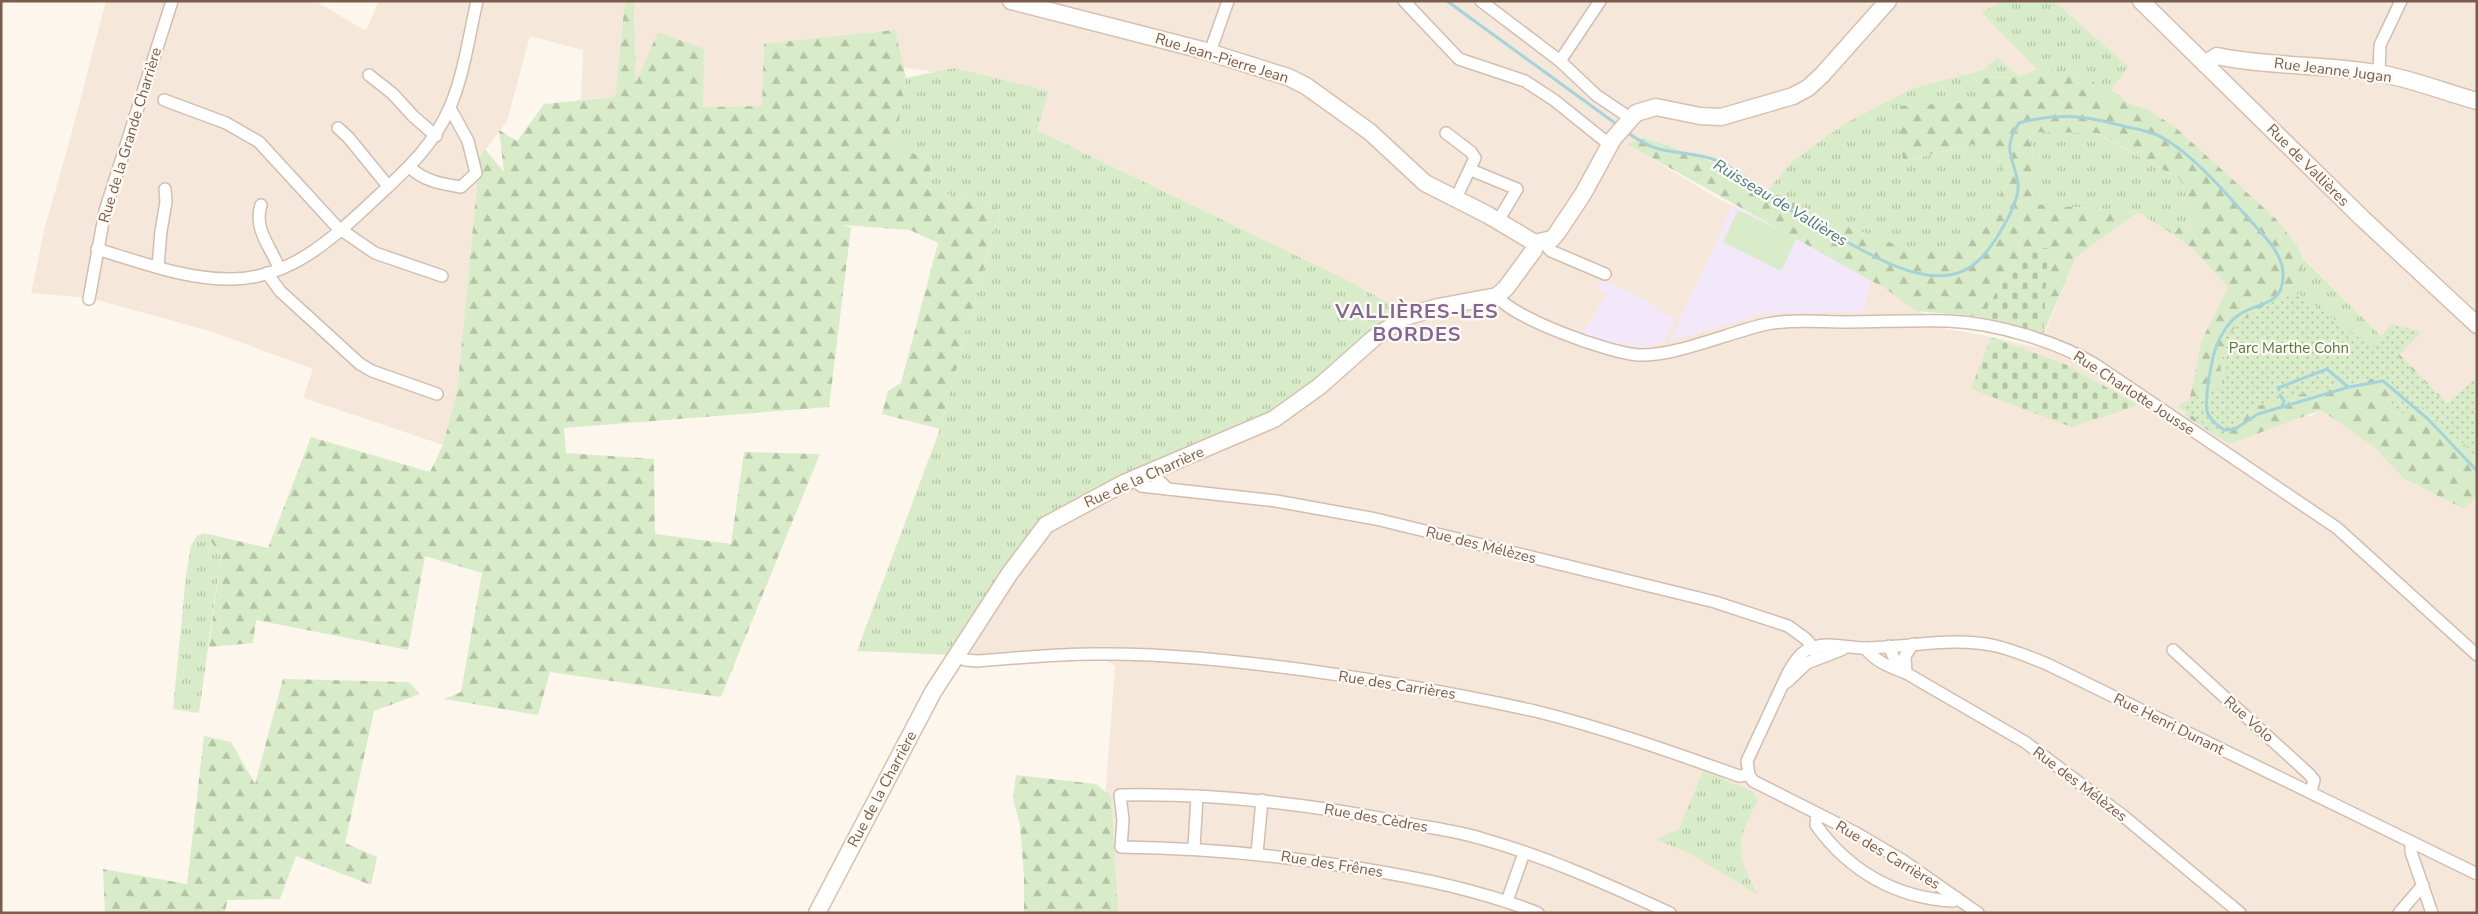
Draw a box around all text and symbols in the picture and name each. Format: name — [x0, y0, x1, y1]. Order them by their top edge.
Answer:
street label: Rue Jean-Pierre Jean — [1153, 28, 1291, 88]
street label: Rue de la Grande Charrière — [94, 45, 166, 225]
street label: Rue Jeanne Jugan — [2273, 53, 2393, 87]
street label: Rue de Vallières — [2262, 119, 2354, 211]
water label: Ruisseau de Vallières — [1709, 154, 1852, 252]
district label: VALLIÈRES-LES BORDES — [1334, 298, 1499, 348]
park label: Parc Marthe Cohn — [2229, 338, 2349, 358]
street label: Rue Charlotte Jousse — [2069, 346, 2199, 440]
street label: Rue de la Charrière — [1081, 442, 1207, 512]
street label: Rue des Mélèzes — [1424, 522, 1538, 568]
street label: Rue des Carrières — [1337, 666, 1457, 704]
street label: Rue Henri Dunant — [2110, 689, 2228, 760]
street label: Rue Volo — [2220, 691, 2278, 747]
street label: Rue de la Charrière — [843, 727, 921, 851]
street label: Rue des Mélèzes — [2029, 742, 2131, 826]
street label: Rue des Cèdres — [1323, 799, 1429, 837]
street label: Rue des Carrières — [1832, 816, 1944, 894]
street label: Rue des Frênes — [1280, 846, 1384, 882]

